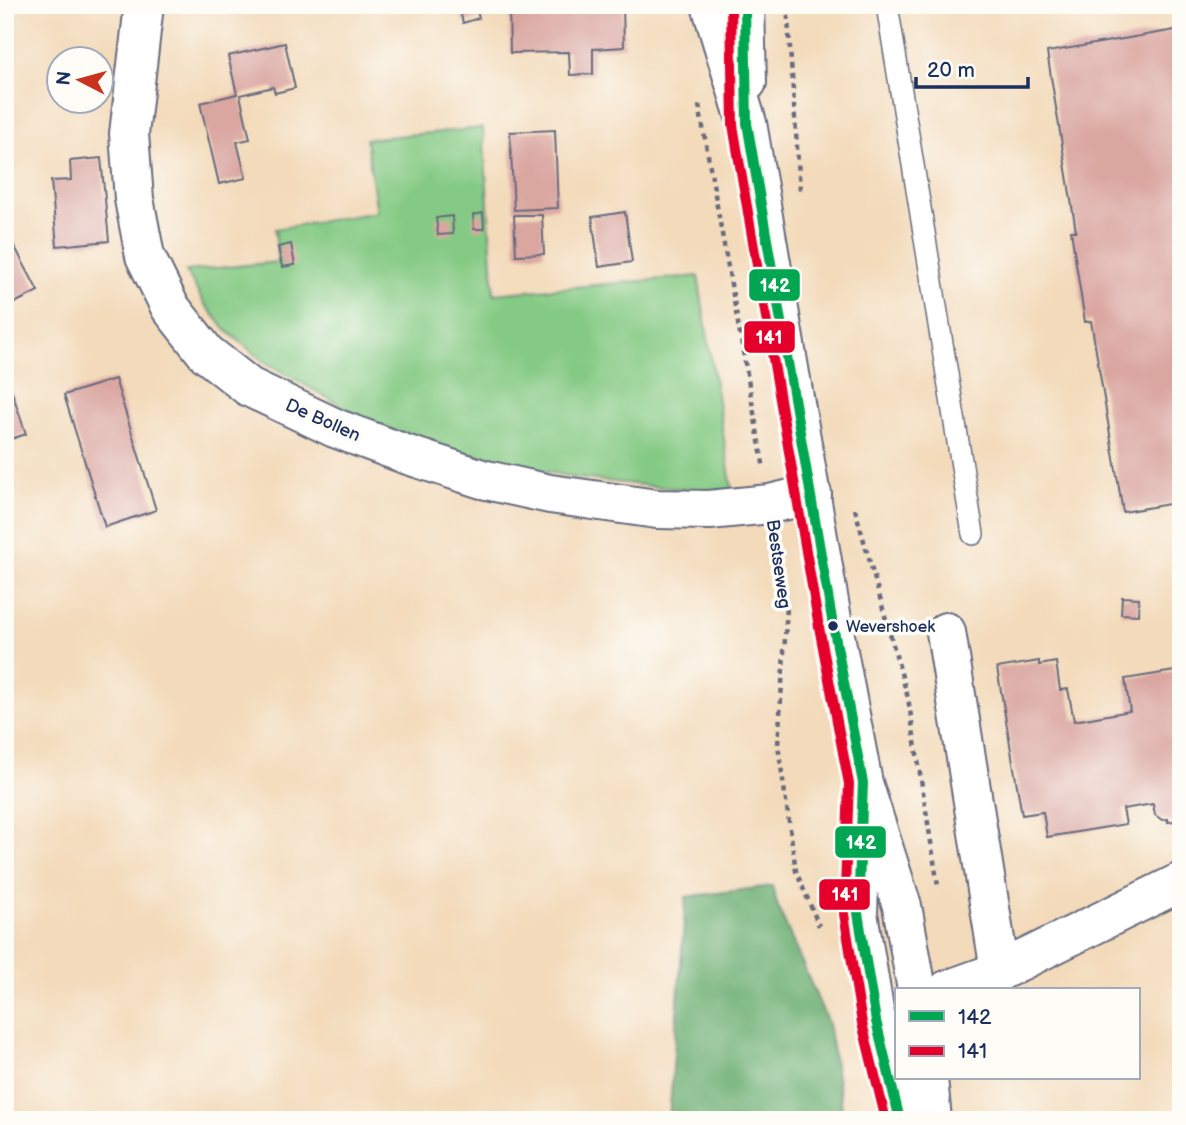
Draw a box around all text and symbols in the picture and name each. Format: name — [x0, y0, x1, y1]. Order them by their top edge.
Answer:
north arrow — [46, 46, 116, 116]
scale bar — [916, 46, 1028, 90]
text: 20 m — [927, 58, 975, 83]
text: N — [52, 70, 77, 87]
line badge: 142 — [748, 268, 801, 302]
text: 142 — [760, 275, 791, 298]
line badge: 141 — [743, 320, 796, 354]
text: 141 — [756, 327, 782, 350]
street label: De Bollen — [282, 395, 363, 446]
street label: Bestseweg — [762, 518, 795, 610]
place label: Wevershoek — [846, 618, 935, 637]
marker: Wevershoek — [826, 619, 840, 633]
line badge: 142 — [834, 825, 887, 859]
text: 142 — [846, 832, 877, 855]
line badge: 141 — [818, 878, 871, 911]
text: 141 — [832, 884, 858, 907]
legend — [895, 988, 1140, 1080]
text: 142 — [958, 1005, 992, 1030]
text: 141 — [958, 1039, 987, 1064]

